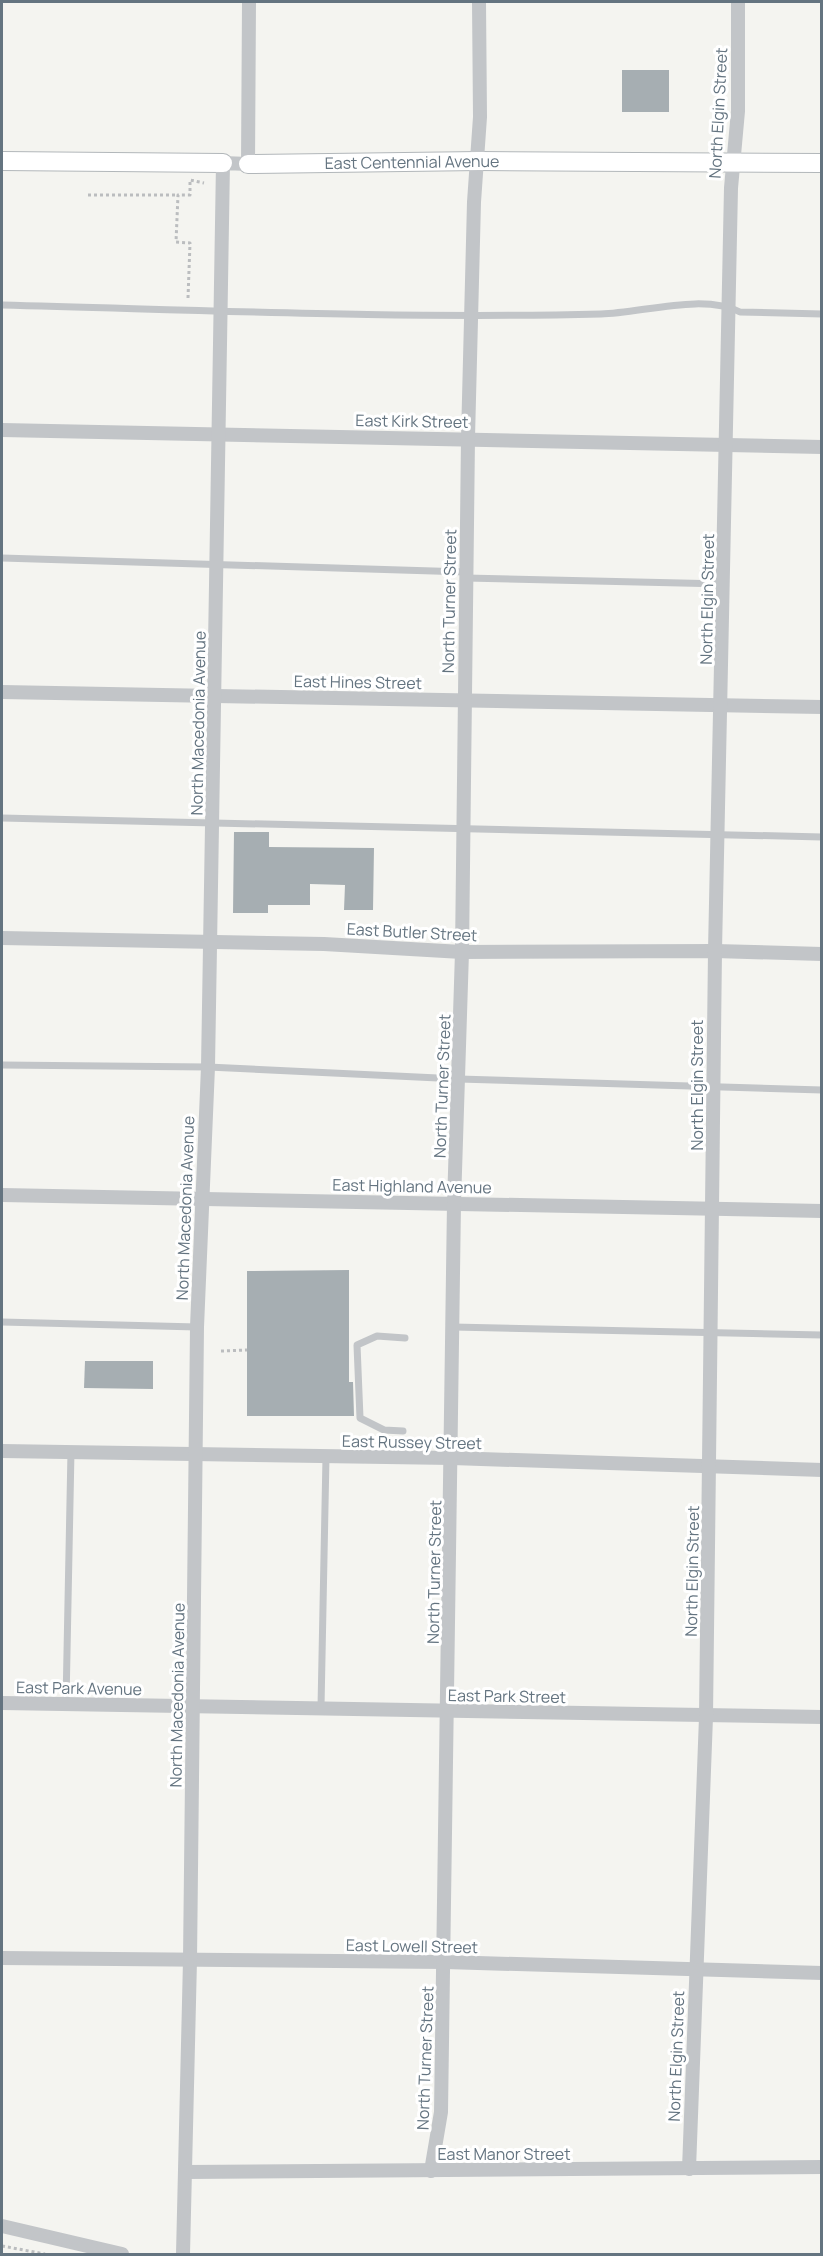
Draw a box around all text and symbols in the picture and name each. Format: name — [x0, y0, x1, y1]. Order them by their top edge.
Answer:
street label: North Elgin Street — [704, 47, 732, 179]
street label: East Centennial Avenue — [324, 150, 499, 174]
street label: East Kirk Street — [355, 409, 469, 433]
street label: North Turner Street — [437, 529, 461, 673]
street label: North Elgin Street — [695, 533, 719, 665]
street label: North Macedonia Avenue — [185, 630, 211, 816]
street label: East Hines Street — [294, 670, 422, 694]
street label: East Butler Street — [346, 918, 478, 946]
street label: North Turner Street — [428, 1014, 456, 1158]
street label: North Elgin Street — [686, 1019, 708, 1151]
street label: North Macedonia Avenue — [171, 1115, 199, 1301]
street label: East Highland Avenue — [332, 1174, 492, 1198]
street label: East Russey Street — [342, 1430, 482, 1454]
street label: North Turner Street — [422, 1500, 446, 1644]
street label: North Elgin Street — [680, 1505, 704, 1637]
street label: North Macedonia Avenue — [164, 1602, 190, 1788]
street label: East Park Avenue — [16, 1676, 142, 1700]
street label: East Park Street — [448, 1684, 566, 1708]
street label: East Lowell Street — [346, 1934, 478, 1958]
street label: North Turner Street — [411, 1986, 439, 2130]
street label: North Elgin Street — [663, 1990, 689, 2122]
street label: East Manor Street — [437, 2143, 571, 2165]

